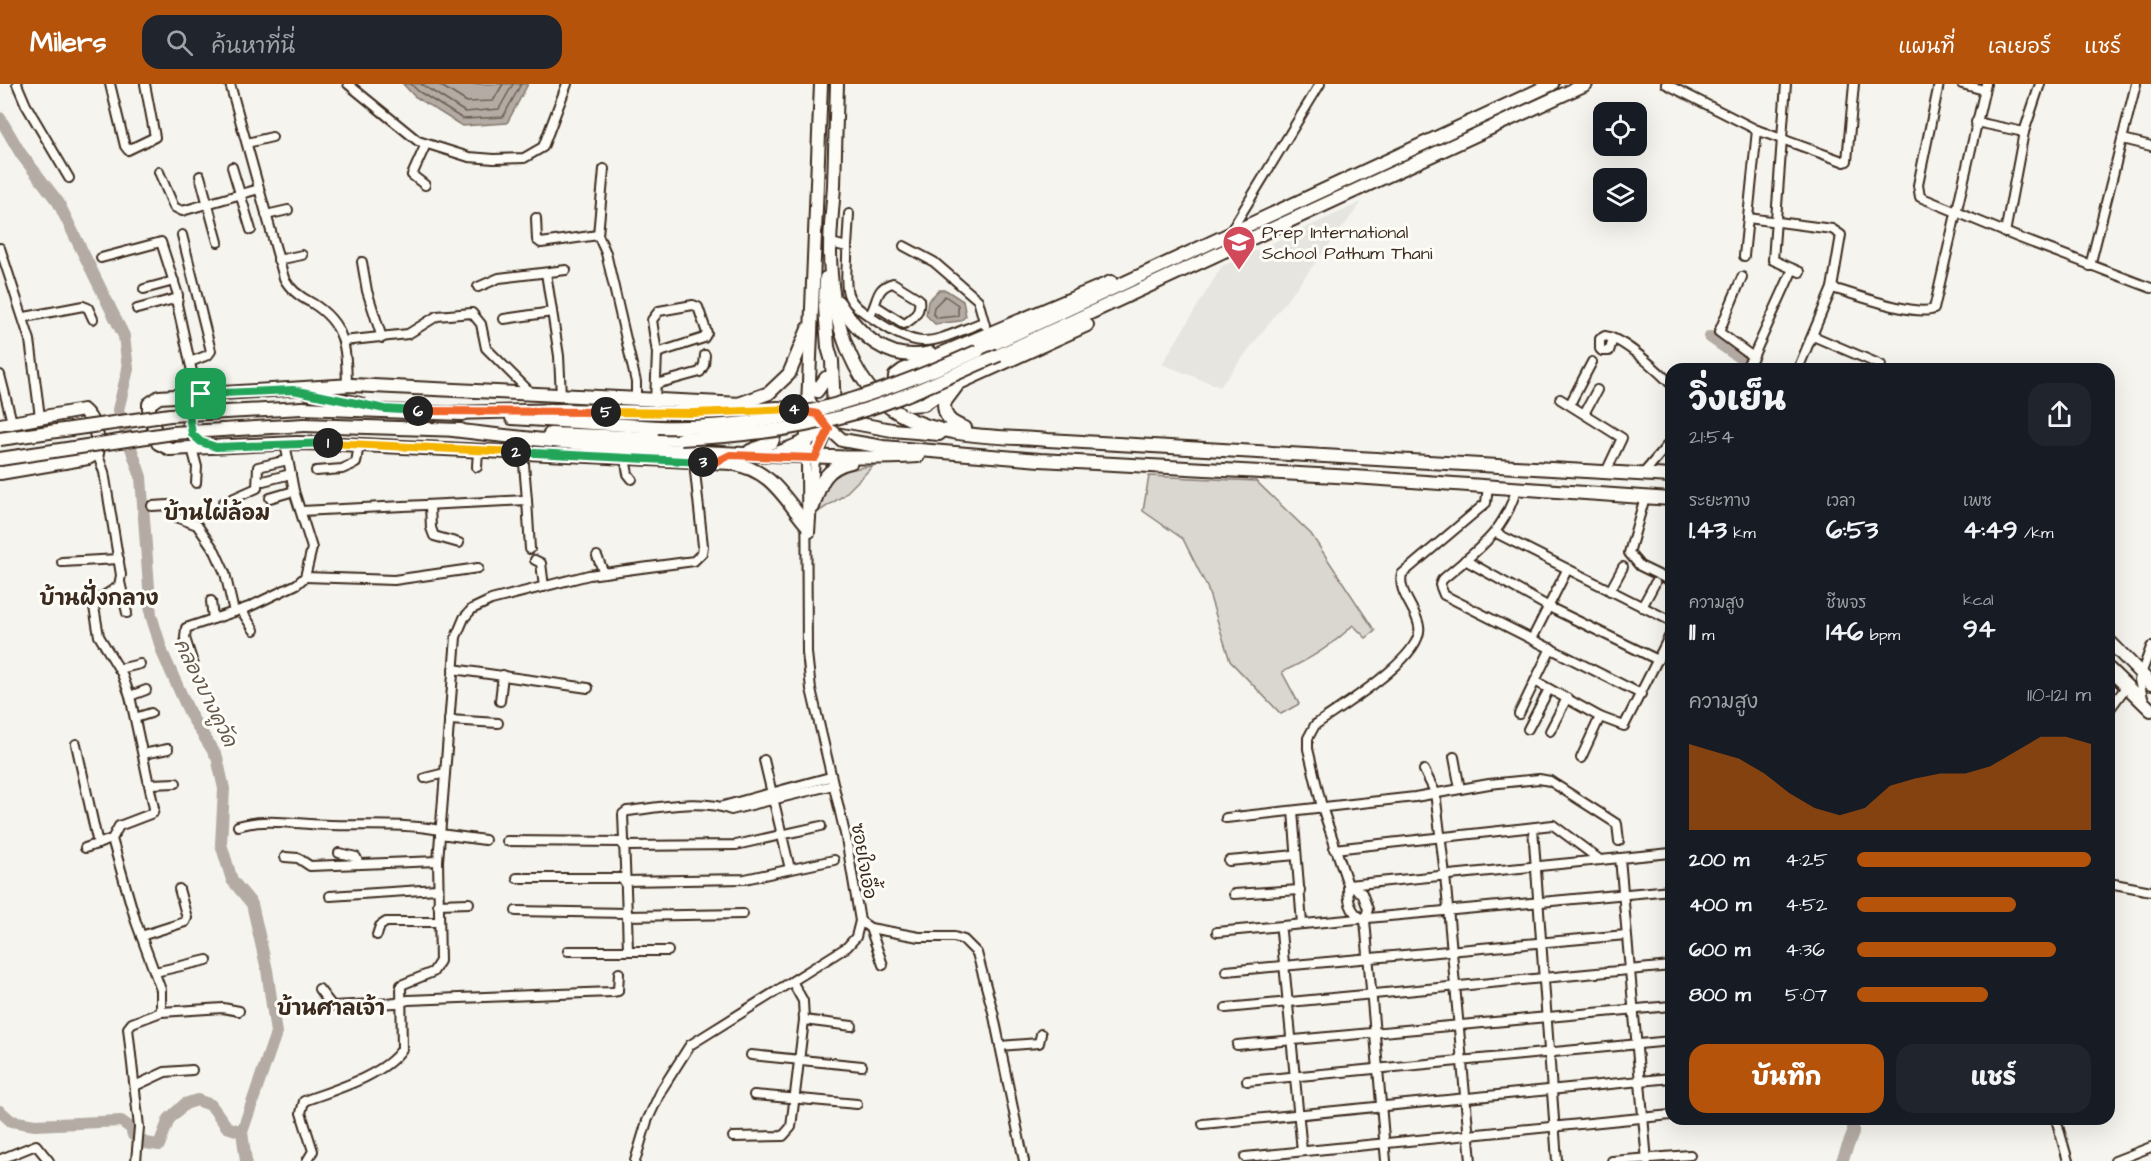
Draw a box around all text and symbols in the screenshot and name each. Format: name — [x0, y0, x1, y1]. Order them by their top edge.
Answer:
search box — [142, 15, 562, 69]
text: Milers — [30, 23, 106, 62]
icon: search — [163, 26, 196, 59]
text: ค้นหาที่นี่ — [211, 31, 295, 62]
text: แผนที่ — [1898, 32, 1955, 61]
text: เลเยอร์ — [1988, 32, 2051, 61]
text: แชร์ — [2084, 32, 2121, 61]
map controls — [1593, 102, 1647, 222]
button: locate — [1593, 102, 1647, 156]
button: layers — [1593, 168, 1647, 222]
place label: Prep International School Pathum Thani — [1262, 220, 1433, 266]
school or university icon: Prep International School Pathum Thani — [1221, 224, 1257, 271]
pin — [175, 368, 226, 419]
icon: arrive — [184, 377, 217, 410]
text: วิ่งเย็น — [1689, 377, 1786, 423]
button: share — [2028, 383, 2091, 446]
pin: 4 — [779, 394, 809, 424]
pin: 6 — [403, 396, 433, 426]
pin: 5 — [591, 397, 621, 427]
text: 4 — [789, 398, 799, 420]
text: 6 — [413, 400, 423, 422]
text: 5 — [600, 401, 612, 423]
text: 21:54 — [1689, 423, 1734, 451]
pin: 1 — [313, 428, 343, 458]
text: 1 — [327, 432, 329, 454]
pin: 2 — [501, 437, 531, 467]
text: 2 — [511, 441, 521, 463]
pin: 3 — [688, 447, 718, 477]
text: 3 — [699, 451, 707, 473]
text: ระยะทาง — [1689, 490, 1750, 512]
text: เวลา — [1826, 490, 1856, 512]
text: เพซ — [1963, 490, 1992, 512]
district label: บ้านไผ่ล้อม — [164, 498, 270, 528]
text: 1.43 — [1689, 512, 1727, 548]
text: 6:53 — [1826, 512, 1878, 548]
text: 4:49 — [1963, 512, 2018, 548]
text: km — [1727, 522, 1756, 544]
text: /km — [2018, 522, 2054, 544]
district label: บ้านฝั่งกลาง — [39, 578, 159, 613]
text: kcal — [1963, 589, 1994, 611]
text: ความสูง — [1689, 592, 1744, 614]
text: ชีพจร — [1826, 592, 1866, 614]
text: 94 — [1963, 611, 1996, 647]
text: 11 — [1689, 614, 1696, 650]
text: 146 — [1826, 614, 1863, 650]
text: m — [1696, 624, 1715, 646]
text: bpm — [1863, 624, 1900, 646]
water label: คลองบางคูวัด — [167, 634, 244, 752]
text: 110–121 m — [2027, 681, 2091, 709]
text: ความสูง — [1689, 688, 1758, 716]
street label: ซอยใจเอื้อ — [845, 820, 887, 901]
text: 200 m — [1689, 846, 1749, 874]
text: 4:25 — [1785, 846, 1828, 874]
text: 400 m — [1689, 891, 1751, 919]
text: 4:52 — [1785, 891, 1828, 919]
text: 600 m — [1689, 936, 1750, 964]
text: 4:36 — [1785, 936, 1825, 964]
text: 800 m — [1689, 981, 1751, 1009]
text: 5:07 — [1785, 981, 1827, 1009]
district label: บ้านศาลเจ้า — [277, 994, 385, 1023]
button: บันทึก — [1689, 1044, 1884, 1113]
button: แชร์ — [1896, 1044, 2091, 1113]

